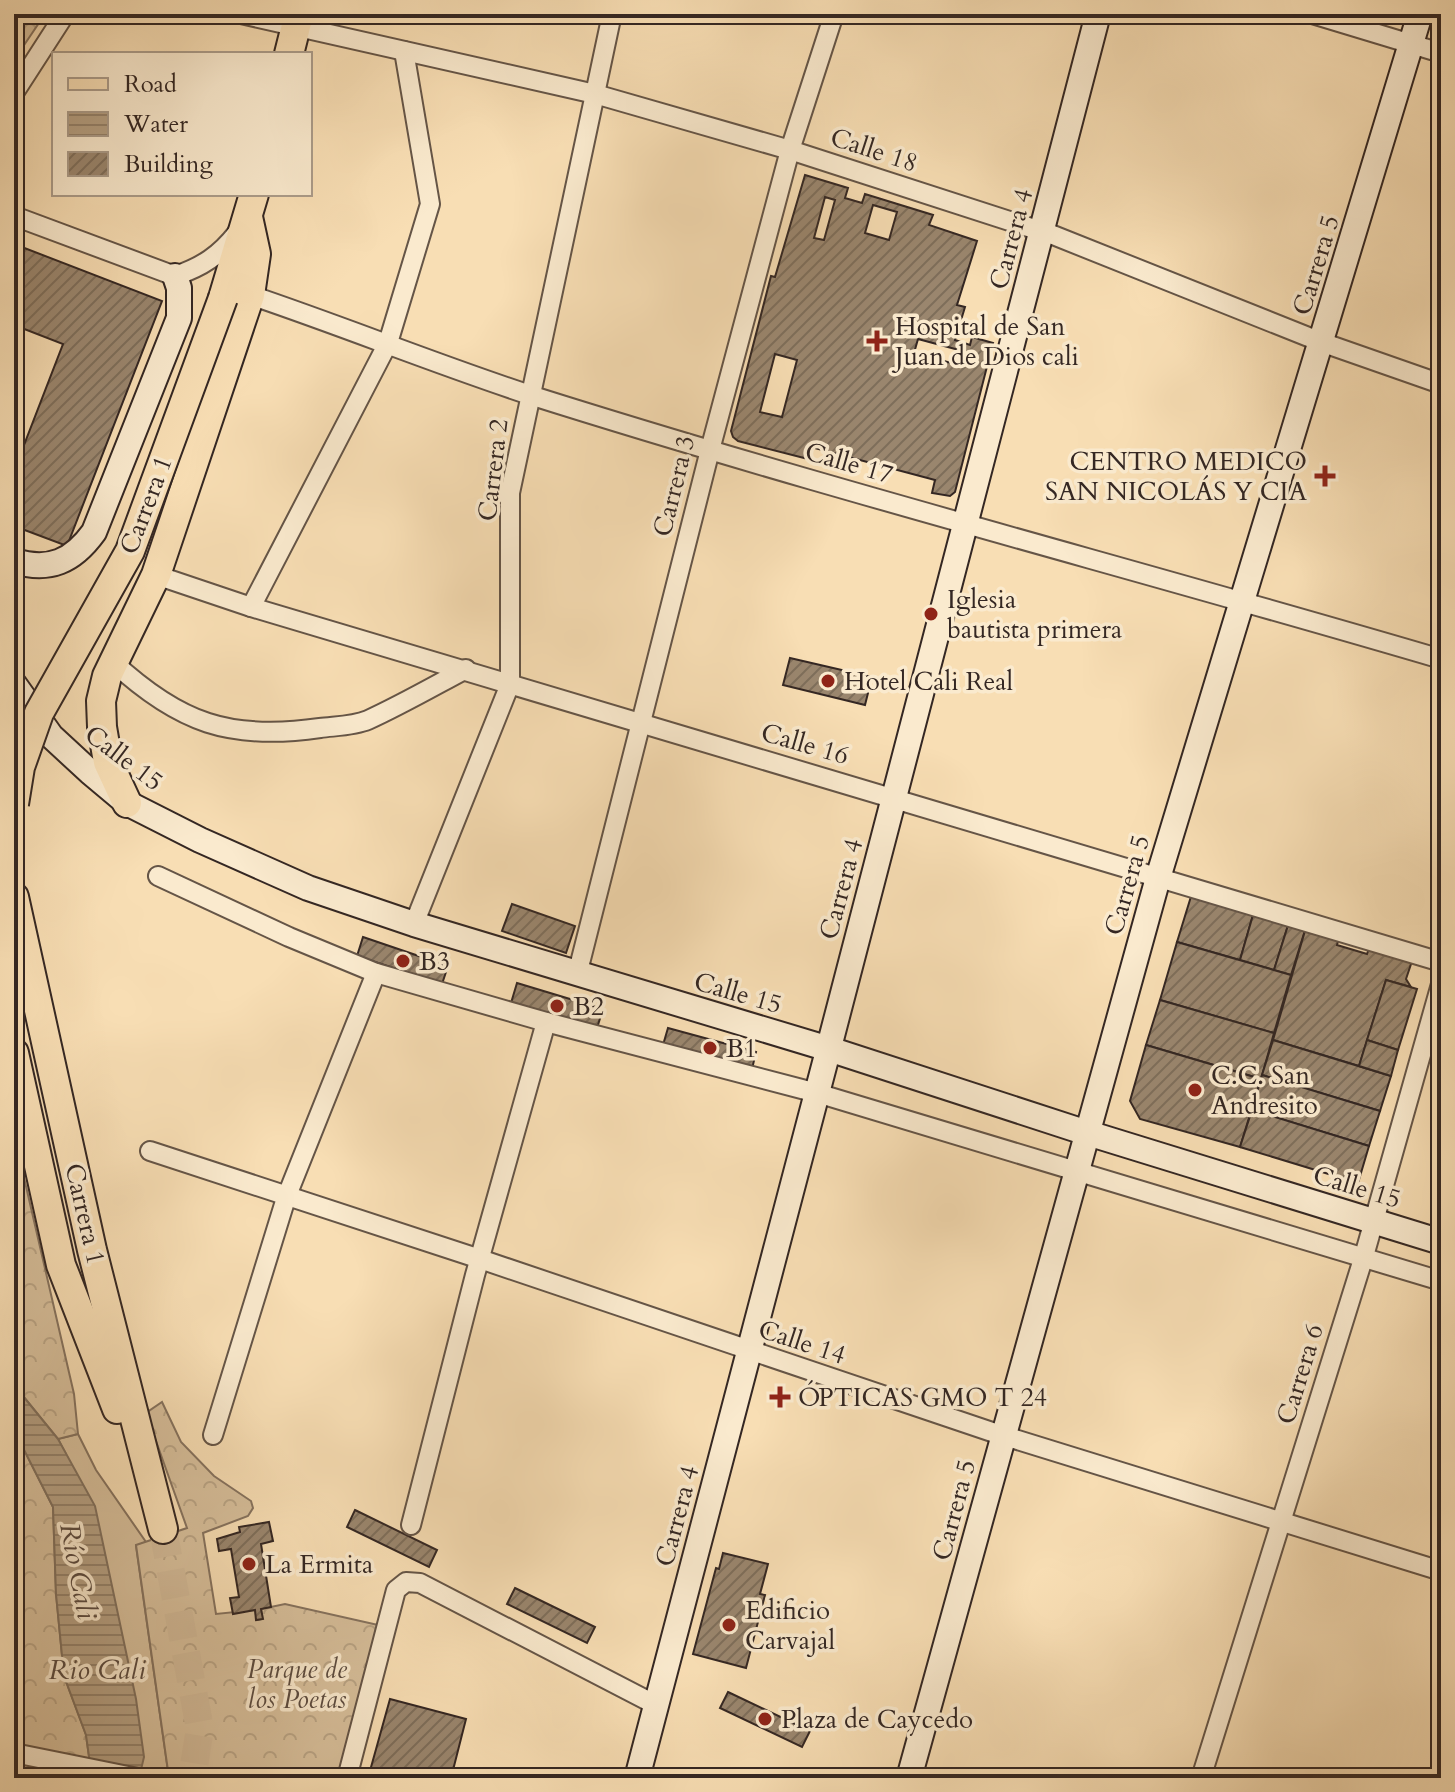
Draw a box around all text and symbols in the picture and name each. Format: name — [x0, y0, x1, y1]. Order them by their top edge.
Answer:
legend — [52, 52, 312, 196]
text: Road — [124, 68, 177, 101]
text: Water — [123, 108, 188, 141]
street label: Calle 18 — [826, 119, 922, 181]
text: Building — [124, 148, 214, 181]
street label: Carrera 4 — [981, 185, 1041, 293]
street label: Carrera 5 — [1284, 211, 1348, 319]
place label: Hospital de San Juan de Dios cali — [891, 309, 1079, 374]
marker: Hospital de San Juan de Dios cali — [866, 330, 888, 352]
street label: Carrera 2 — [469, 417, 517, 523]
street label: Carrera 3 — [645, 432, 703, 540]
street label: Calle 17 — [801, 434, 897, 492]
place label: CENTRO MEDICO SAN NICOLÁS Y CIA — [1045, 444, 1307, 509]
street label: Carrera 1 — [111, 451, 181, 559]
marker: CENTRO MEDICO SAN NICOLÁS Y CIA — [1314, 465, 1336, 487]
place label: Iglesia bautista primera — [947, 582, 1122, 647]
marker: Iglesia bautista primera — [922, 605, 940, 623]
place label: Hotel Cali Real — [844, 664, 1013, 699]
marker: Hotel Cali Real — [819, 672, 837, 690]
street label: Calle 16 — [757, 715, 853, 773]
street label: Calle 15 — [78, 717, 170, 799]
street label: Carrera 5 — [1096, 831, 1158, 939]
street label: Carrera 4 — [811, 835, 871, 943]
place label: B3 — [419, 944, 450, 979]
marker: B3 — [394, 952, 412, 970]
street label: Calle 15 — [690, 964, 786, 1022]
place label: B2 — [573, 989, 604, 1024]
marker: B2 — [548, 997, 566, 1015]
place label: B1 — [726, 1031, 757, 1066]
marker: B1 — [701, 1039, 719, 1057]
place label: C.C. San Andresito — [1211, 1058, 1318, 1123]
marker: C.C. San Andresito — [1186, 1081, 1204, 1099]
street label: Calle 15 — [1309, 1157, 1405, 1217]
street label: Carrera 1 — [56, 1160, 114, 1268]
street label: Calle 14 — [754, 1311, 850, 1373]
street label: Carrera 6 — [1268, 1320, 1332, 1428]
place label: ÓPTICAS GMO T 24 — [798, 1380, 1047, 1415]
marker: ÓPTICAS GMO T 24 — [769, 1386, 791, 1408]
street label: Carrera 5 — [924, 1456, 984, 1564]
street label: Carrera 4 — [647, 1462, 707, 1570]
water label: Río Cali — [50, 1520, 106, 1623]
place label: La Ermita — [265, 1547, 373, 1582]
marker: La Ermita — [240, 1555, 258, 1573]
place label: Edificio Carvajal — [745, 1593, 836, 1658]
marker: Edificio Carvajal — [720, 1616, 738, 1634]
water label: Rio Cali — [48, 1651, 146, 1689]
park label: Parque de los Poetas — [247, 1652, 348, 1717]
place label: Plaza de Caycedo — [781, 1702, 973, 1737]
marker: Plaza de Caycedo — [756, 1710, 774, 1728]

